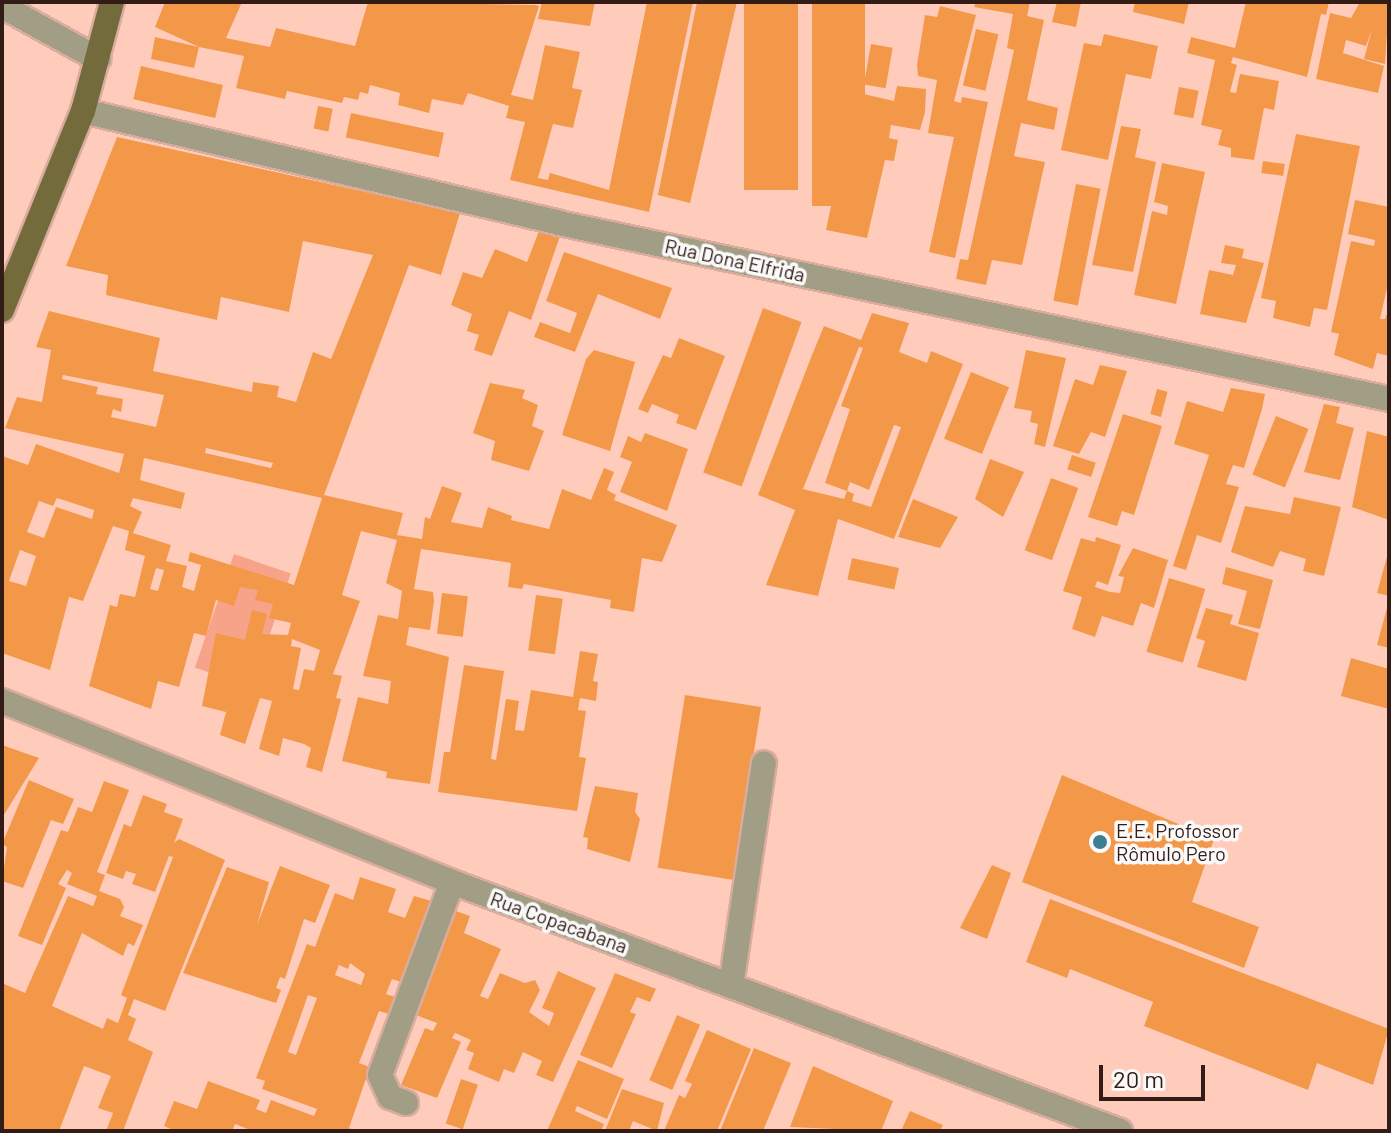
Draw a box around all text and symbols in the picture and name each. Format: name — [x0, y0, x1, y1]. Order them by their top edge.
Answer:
street label: Rua Dona Elfrida — [663, 233, 807, 287]
place label: E.E. Profossor Rômulo Pero — [1116, 818, 1239, 865]
marker: E.E. Profossor Rômulo Pero — [1091, 833, 1109, 851]
street label: Rua Copacabana — [487, 886, 631, 958]
scale bar — [1103, 1049, 1209, 1099]
text: 20 m — [1113, 1064, 1164, 1093]

